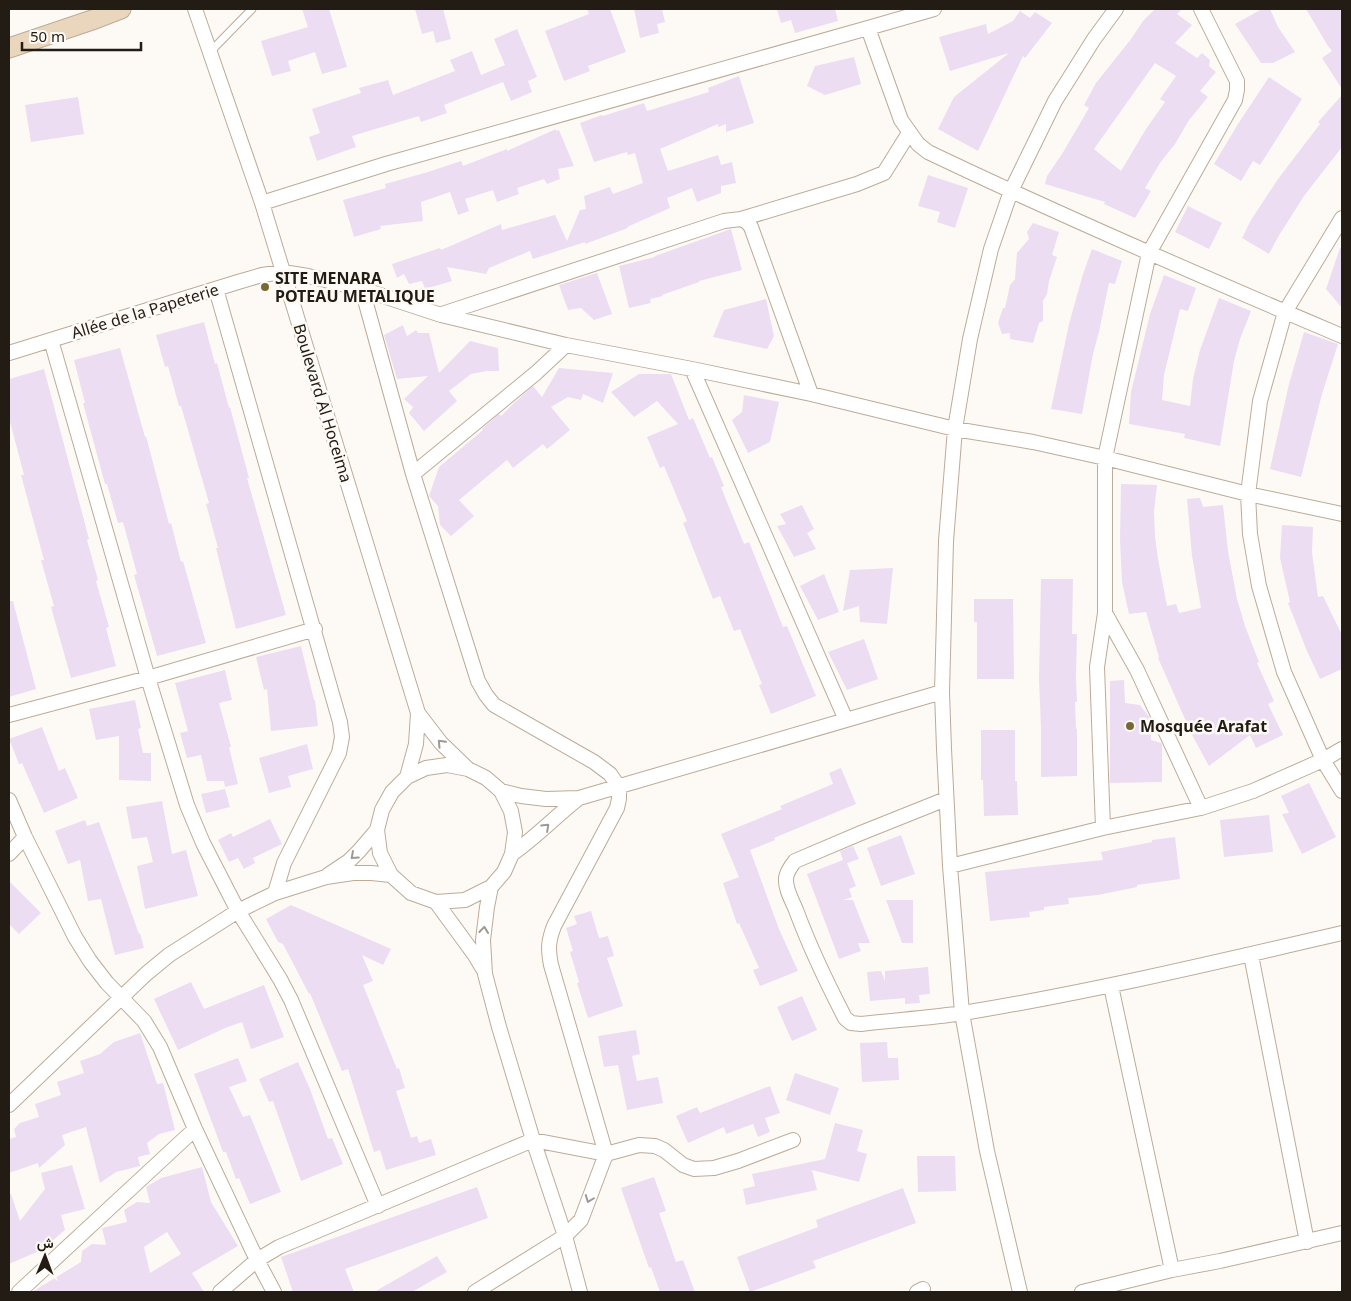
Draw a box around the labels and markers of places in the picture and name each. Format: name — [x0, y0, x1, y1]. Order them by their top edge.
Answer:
place label: SITE MENARA POTEAU METALIQUE — [275, 267, 435, 307]
marker: SITE MENARA POTEAU METALIQUE — [259, 281, 271, 293]
place label: Mosquée Arafat — [1140, 715, 1267, 737]
marker: Mosquée Arafat — [1124, 720, 1136, 732]

